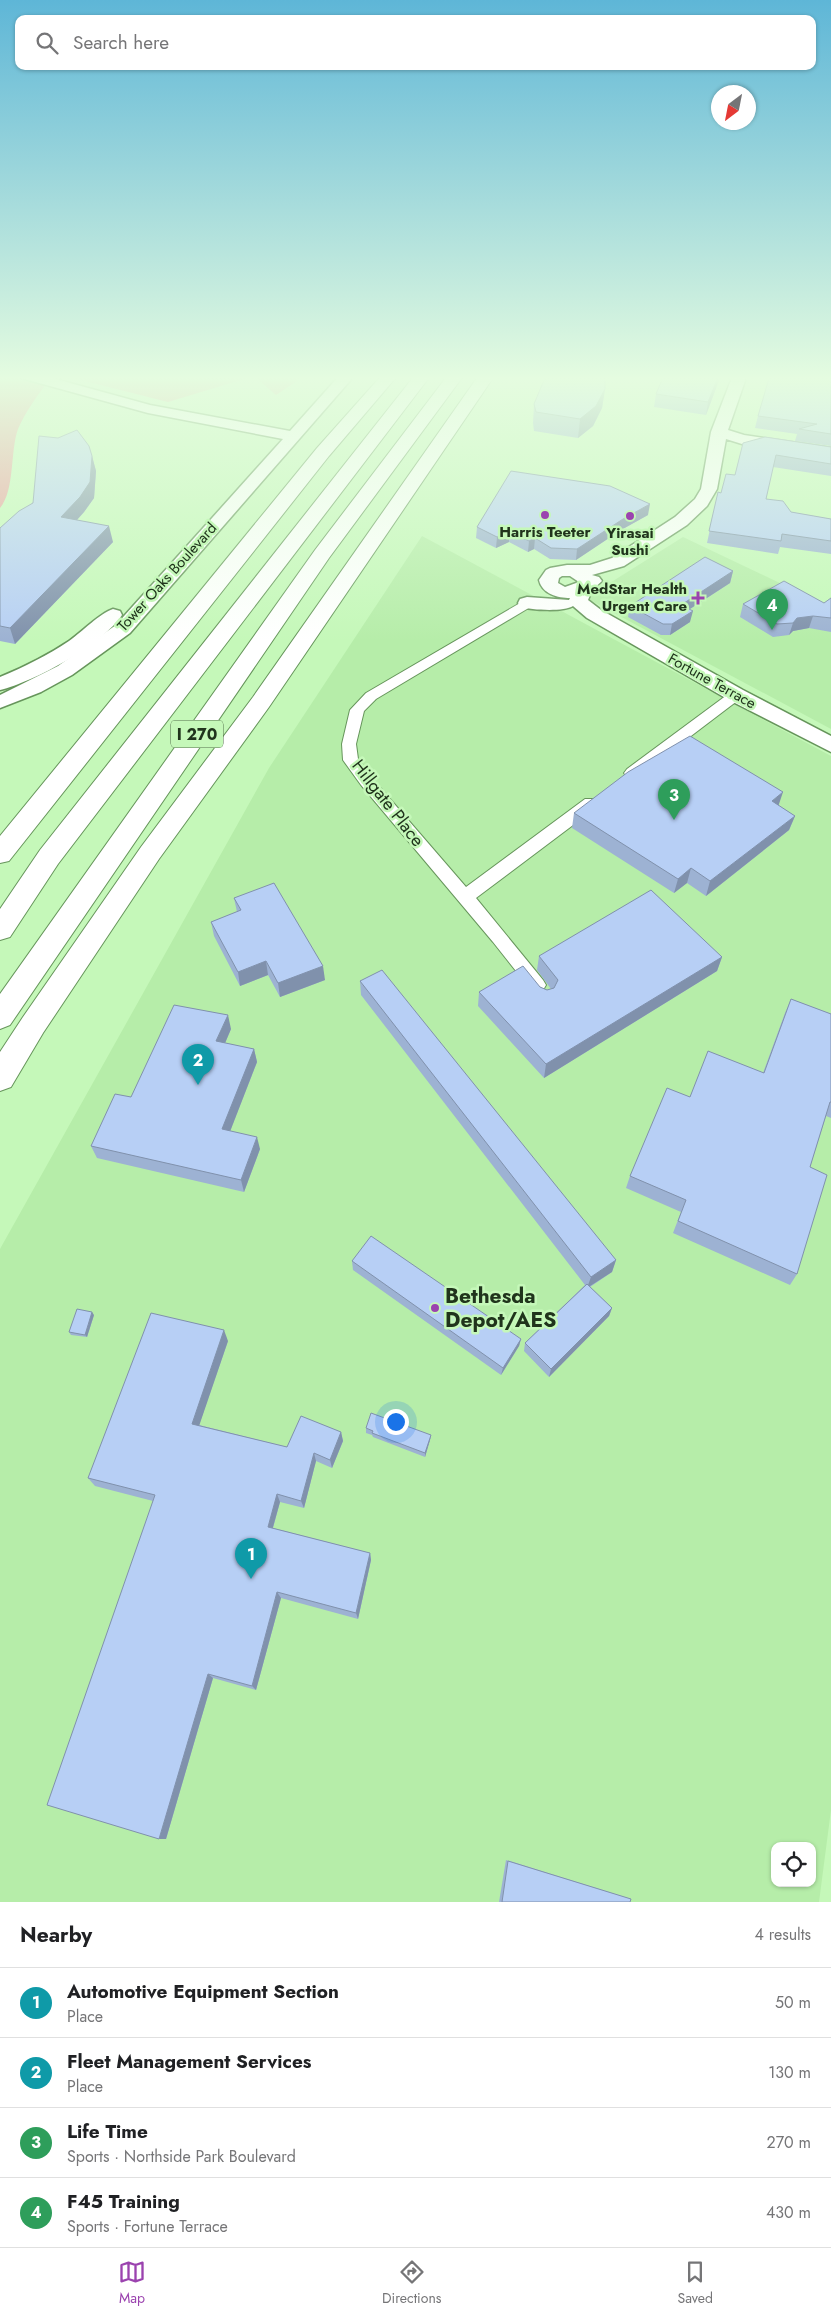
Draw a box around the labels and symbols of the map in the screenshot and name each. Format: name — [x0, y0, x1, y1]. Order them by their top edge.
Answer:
north arrow — [711, 85, 756, 130]
marker: Harris Teeter — [539, 509, 551, 521]
marker: Yirasai Sushi — [624, 510, 636, 522]
street label: Tower Oaks Boulevard — [112, 518, 222, 636]
place label: Harris Teeter — [499, 521, 591, 543]
place label: Yirasai Sushi — [605, 522, 654, 561]
place label: MedStar Health Urgent Care — [577, 578, 687, 617]
pin: 4 — [756, 589, 788, 630]
marker: MedStar Health Urgent Care — [691, 591, 705, 605]
street label: Fortune Terrace — [664, 648, 760, 714]
road number: I 270 — [171, 721, 223, 748]
street label: Hillgate Place — [346, 754, 430, 852]
pin: 3 — [658, 779, 690, 820]
pin: 2 — [182, 1044, 214, 1085]
place label: Bethesda Depot/AES — [445, 1281, 556, 1335]
marker: Bethesda Depot/AES — [429, 1302, 441, 1314]
your location — [383, 1409, 409, 1435]
pin: 1 — [235, 1538, 267, 1579]

